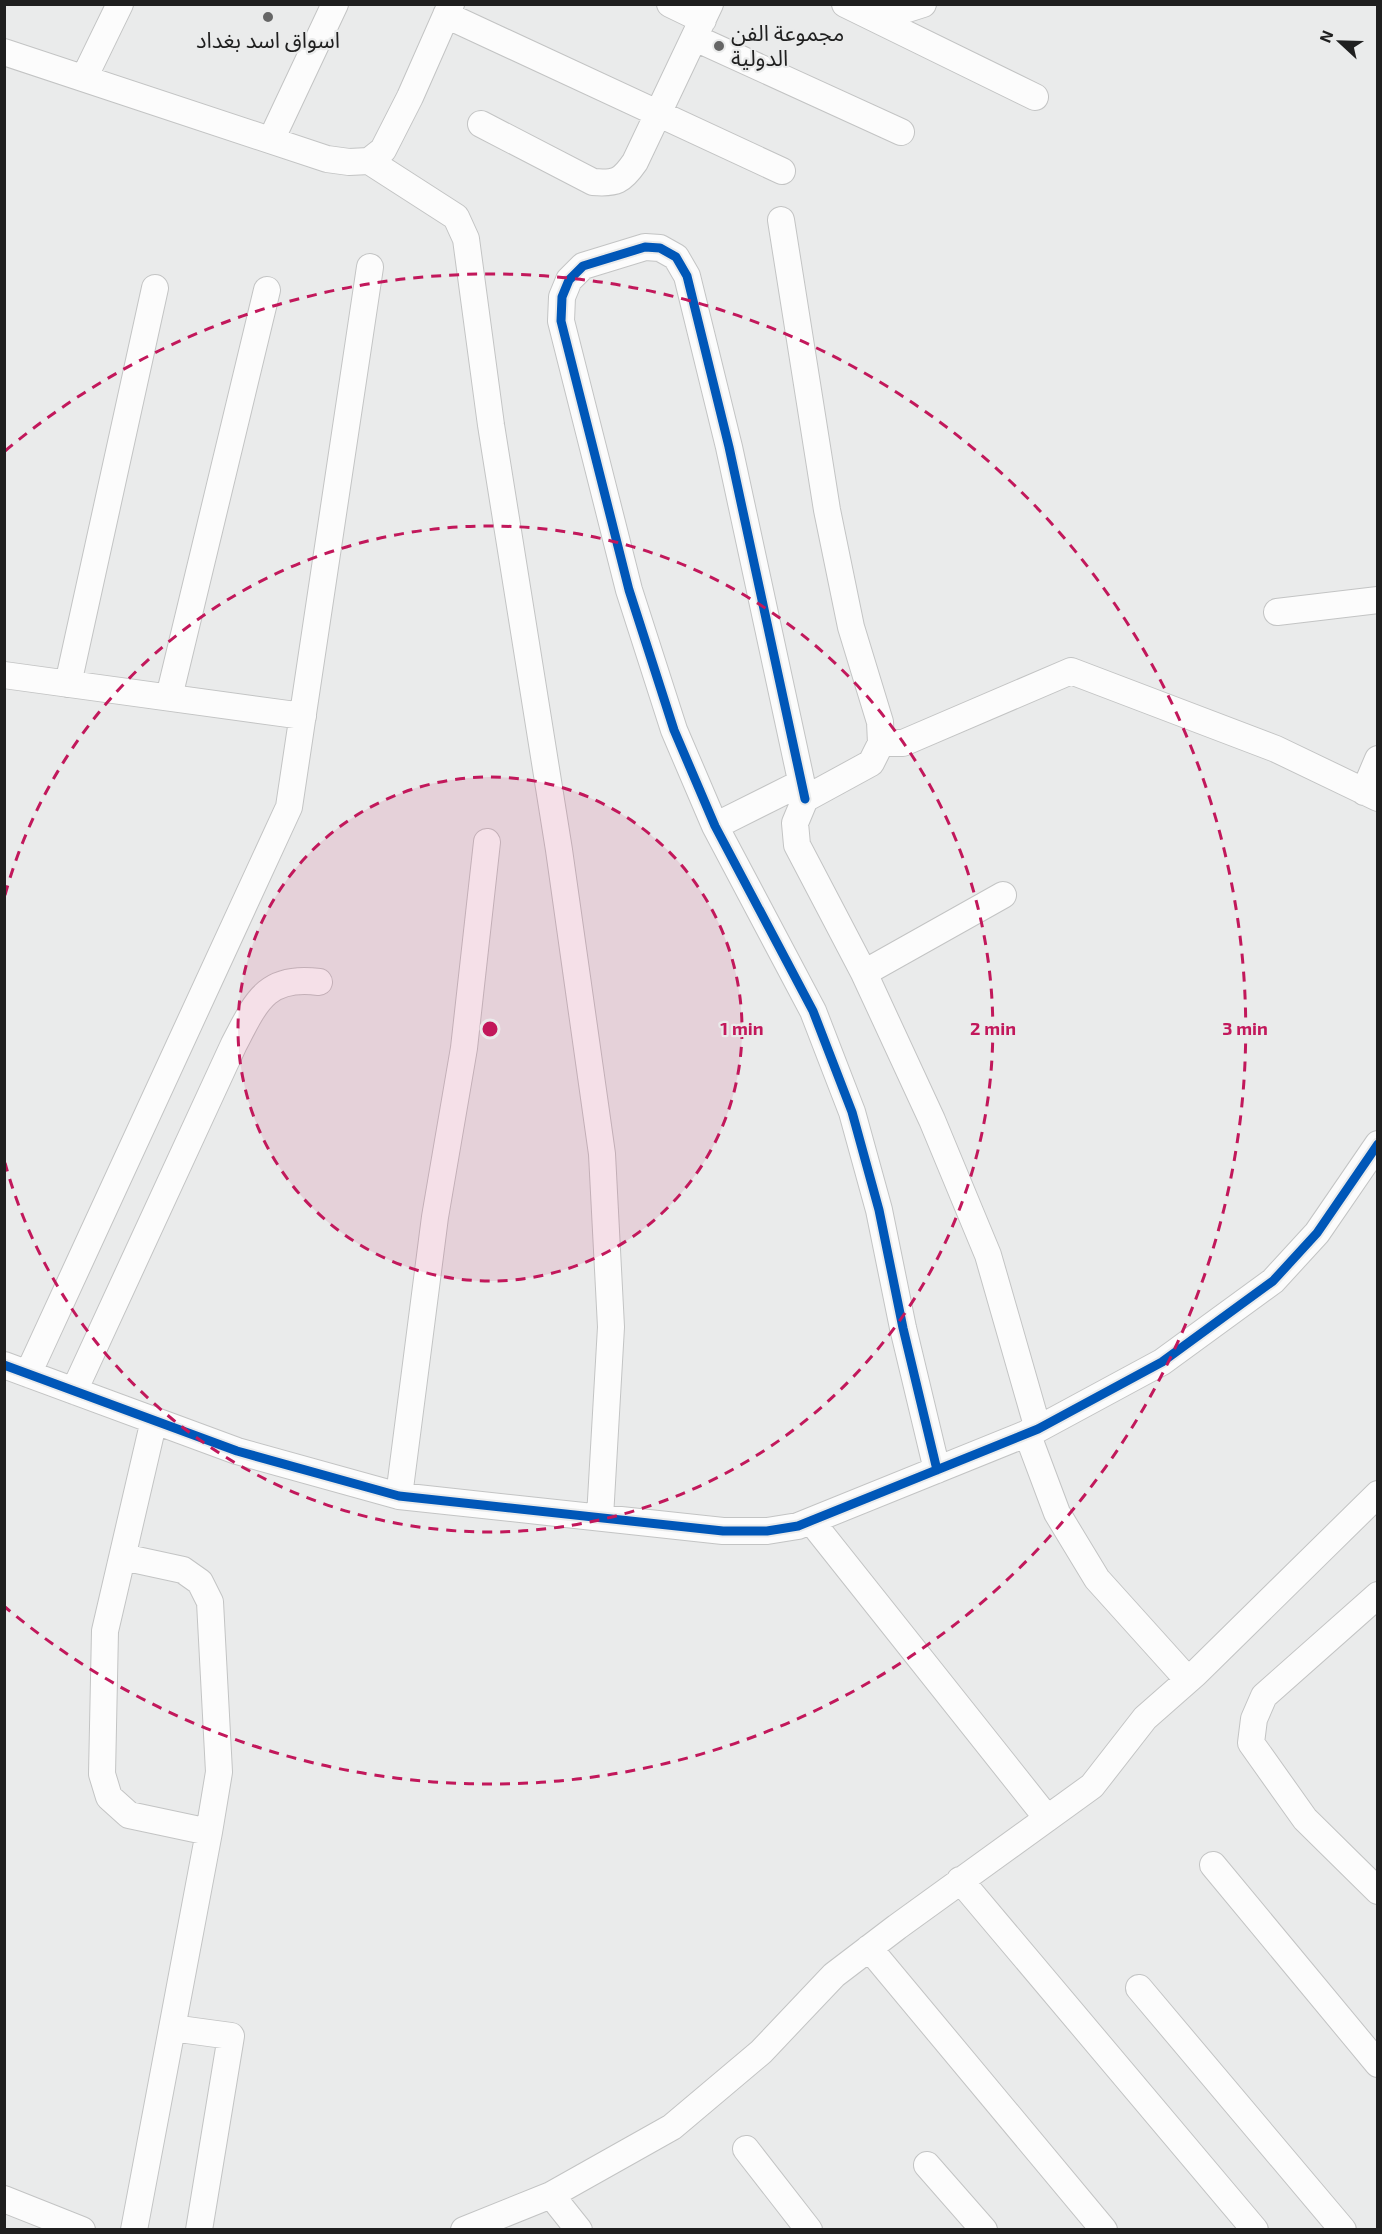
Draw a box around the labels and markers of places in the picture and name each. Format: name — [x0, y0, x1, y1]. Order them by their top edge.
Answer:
marker: اسواق اسد بغداد — [261, 10, 275, 24]
place label: مجموعة الفن الدولية — [731, 19, 844, 71]
place label: اسواق اسد بغداد — [196, 26, 340, 53]
marker: مجموعة الفن الدولية — [712, 39, 726, 53]
centre of rings — [480, 1019, 500, 1039]

